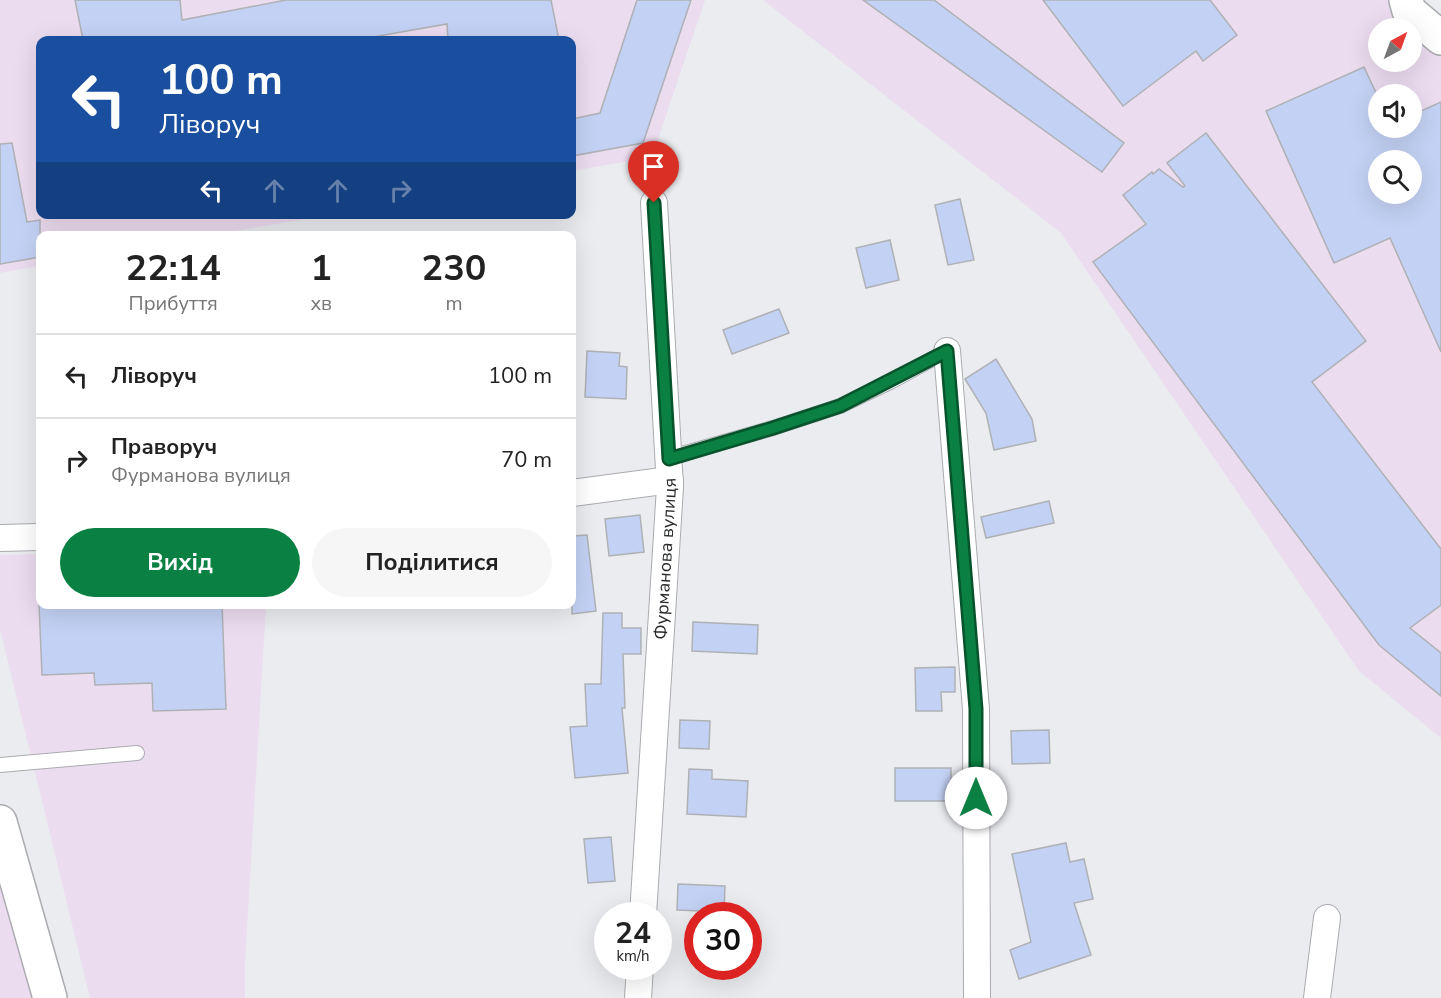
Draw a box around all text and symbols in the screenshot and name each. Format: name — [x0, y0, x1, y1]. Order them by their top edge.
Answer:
north arrow — [1368, 18, 1422, 72]
map controls — [1368, 18, 1422, 204]
text: 100 m — [159, 52, 283, 109]
icon: left — [60, 60, 138, 138]
button: sound — [1368, 84, 1422, 138]
text: Ліворуч — [159, 106, 260, 143]
pin — [628, 141, 679, 203]
icon: arrive — [637, 150, 670, 183]
button: search — [1368, 150, 1422, 204]
icon: left — [195, 174, 228, 207]
icon: ahead — [258, 174, 291, 207]
icon: ahead — [321, 174, 354, 207]
icon: right — [384, 174, 417, 207]
text: 22:14 — [126, 244, 221, 293]
text: 1 — [310, 244, 332, 293]
text: 230 — [422, 244, 486, 293]
text: Прибуття — [129, 290, 218, 317]
text: хв — [310, 290, 332, 317]
text: m — [445, 290, 463, 317]
icon: left — [60, 360, 93, 393]
text: Ліворуч — [111, 361, 197, 391]
text: 100 m — [488, 361, 552, 391]
text: Праворуч — [111, 432, 217, 462]
icon: right — [60, 444, 93, 477]
text: 70 m — [501, 445, 552, 475]
text: Фурманова вулиця — [111, 462, 291, 489]
street label: Фурманова вулиця — [648, 477, 682, 640]
button: Вихід — [60, 528, 300, 597]
button: Поділитися — [312, 528, 552, 597]
position arrow — [944, 766, 1008, 830]
speed limit sign: 30 — [684, 902, 762, 980]
text: 24 — [615, 913, 651, 954]
text: km/h — [616, 946, 650, 966]

